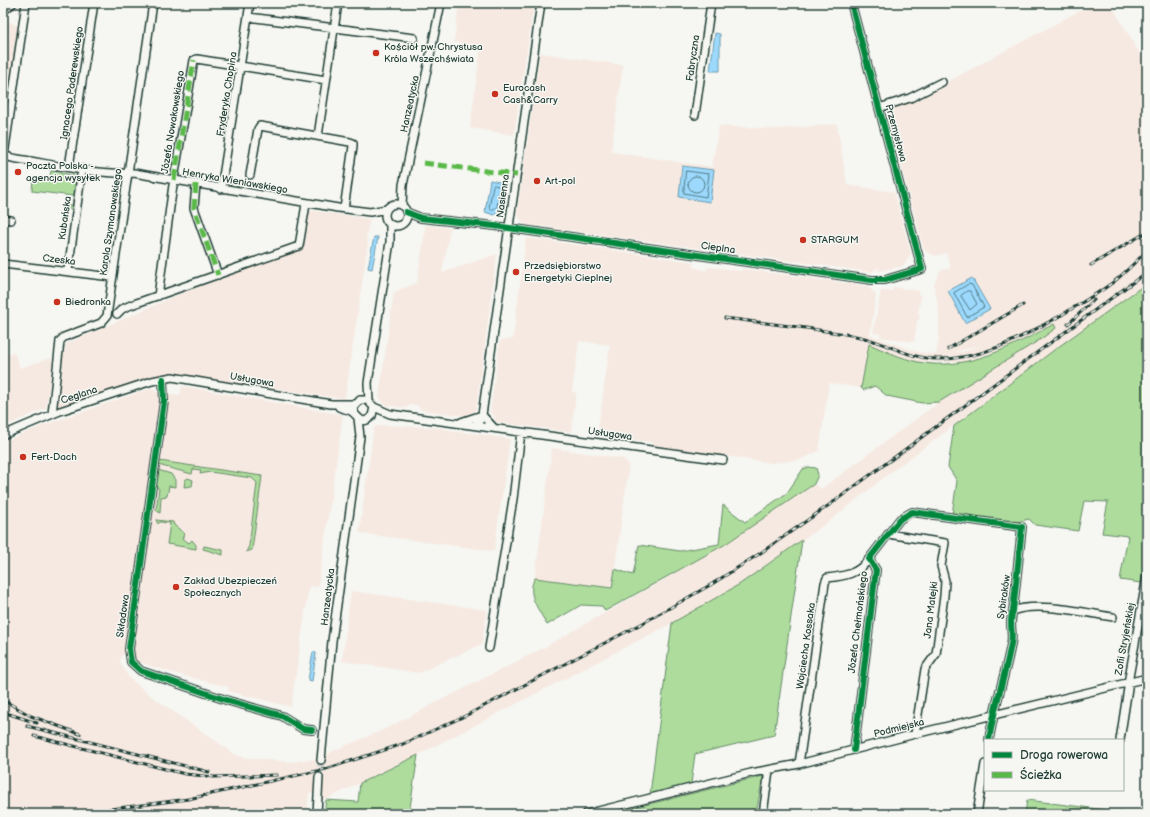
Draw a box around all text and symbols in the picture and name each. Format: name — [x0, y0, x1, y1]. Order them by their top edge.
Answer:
street label: Ignacego Paderewskiego — [58, 25, 86, 141]
street label: Fabryczna — [684, 34, 702, 82]
place label: Kościół pw. Chrystusa Króla Wszechświata — [384, 41, 483, 65]
marker: Kościół pw. Chrystusa Króla Wszechświata — [371, 48, 381, 58]
street label: Fryderyka Chopina — [214, 51, 240, 137]
street label: Józefa Nowakowskiego — [159, 69, 187, 174]
street label: Hanzeatycka — [398, 74, 422, 134]
place label: Eurocash Cash&Carry — [503, 82, 558, 106]
marker: Eurocash Cash&Carry — [490, 89, 500, 99]
street label: Przemysłowa — [883, 103, 910, 163]
place label: Poczta Polska - agencja wysyłek — [26, 160, 100, 184]
street label: Henryka Wieniawskiego — [181, 166, 289, 196]
marker: Poczta Polska - agencja wysyłek — [13, 167, 23, 177]
street label: Karola Szymanowskiego — [98, 167, 125, 276]
street label: Nasienna — [494, 173, 512, 218]
place label: Art-pol — [545, 175, 575, 187]
marker: Art-pol — [532, 176, 542, 186]
street label: Kubańska — [56, 195, 74, 241]
place label: STARGUM — [811, 234, 859, 246]
marker: STARGUM — [798, 235, 808, 245]
street label: Cieplna — [700, 240, 736, 256]
street label: Czeska — [42, 252, 76, 268]
place label: Przedsiębiorstwo Energetyki Cieplnej — [524, 260, 612, 284]
marker: Przedsiębiorstwo Energetyki Cieplnej — [511, 267, 521, 277]
place label: Biedronka — [65, 296, 111, 308]
marker: Biedronka — [52, 297, 62, 307]
street label: Usługowa — [229, 370, 275, 390]
street label: Ceglana — [59, 383, 99, 407]
street label: Usługowa — [587, 425, 633, 443]
place label: Fert-Dach — [31, 451, 77, 463]
marker: Fert-Dach — [18, 452, 28, 462]
street label: Hanzeatycka — [319, 567, 338, 626]
street label: Józefa Chełmońskiego — [846, 570, 870, 674]
street label: Sybiraków — [995, 574, 1013, 620]
place label: Zakład Ubezpieczeń Społecznych — [183, 575, 277, 599]
street label: Jana Matejki — [922, 581, 940, 639]
marker: Zakład Ubezpieczeń Społecznych — [171, 582, 181, 592]
street label: Składowa — [114, 593, 132, 638]
street label: Wojciecha Kossaka — [794, 602, 818, 690]
street label: Zofii Stryjeńskiej — [1113, 602, 1137, 677]
street label: Podmiejska — [873, 716, 926, 740]
legend — [984, 739, 1124, 791]
text: Droga rowerowa — [1020, 748, 1108, 763]
text: Ścieżka — [1020, 766, 1062, 783]

